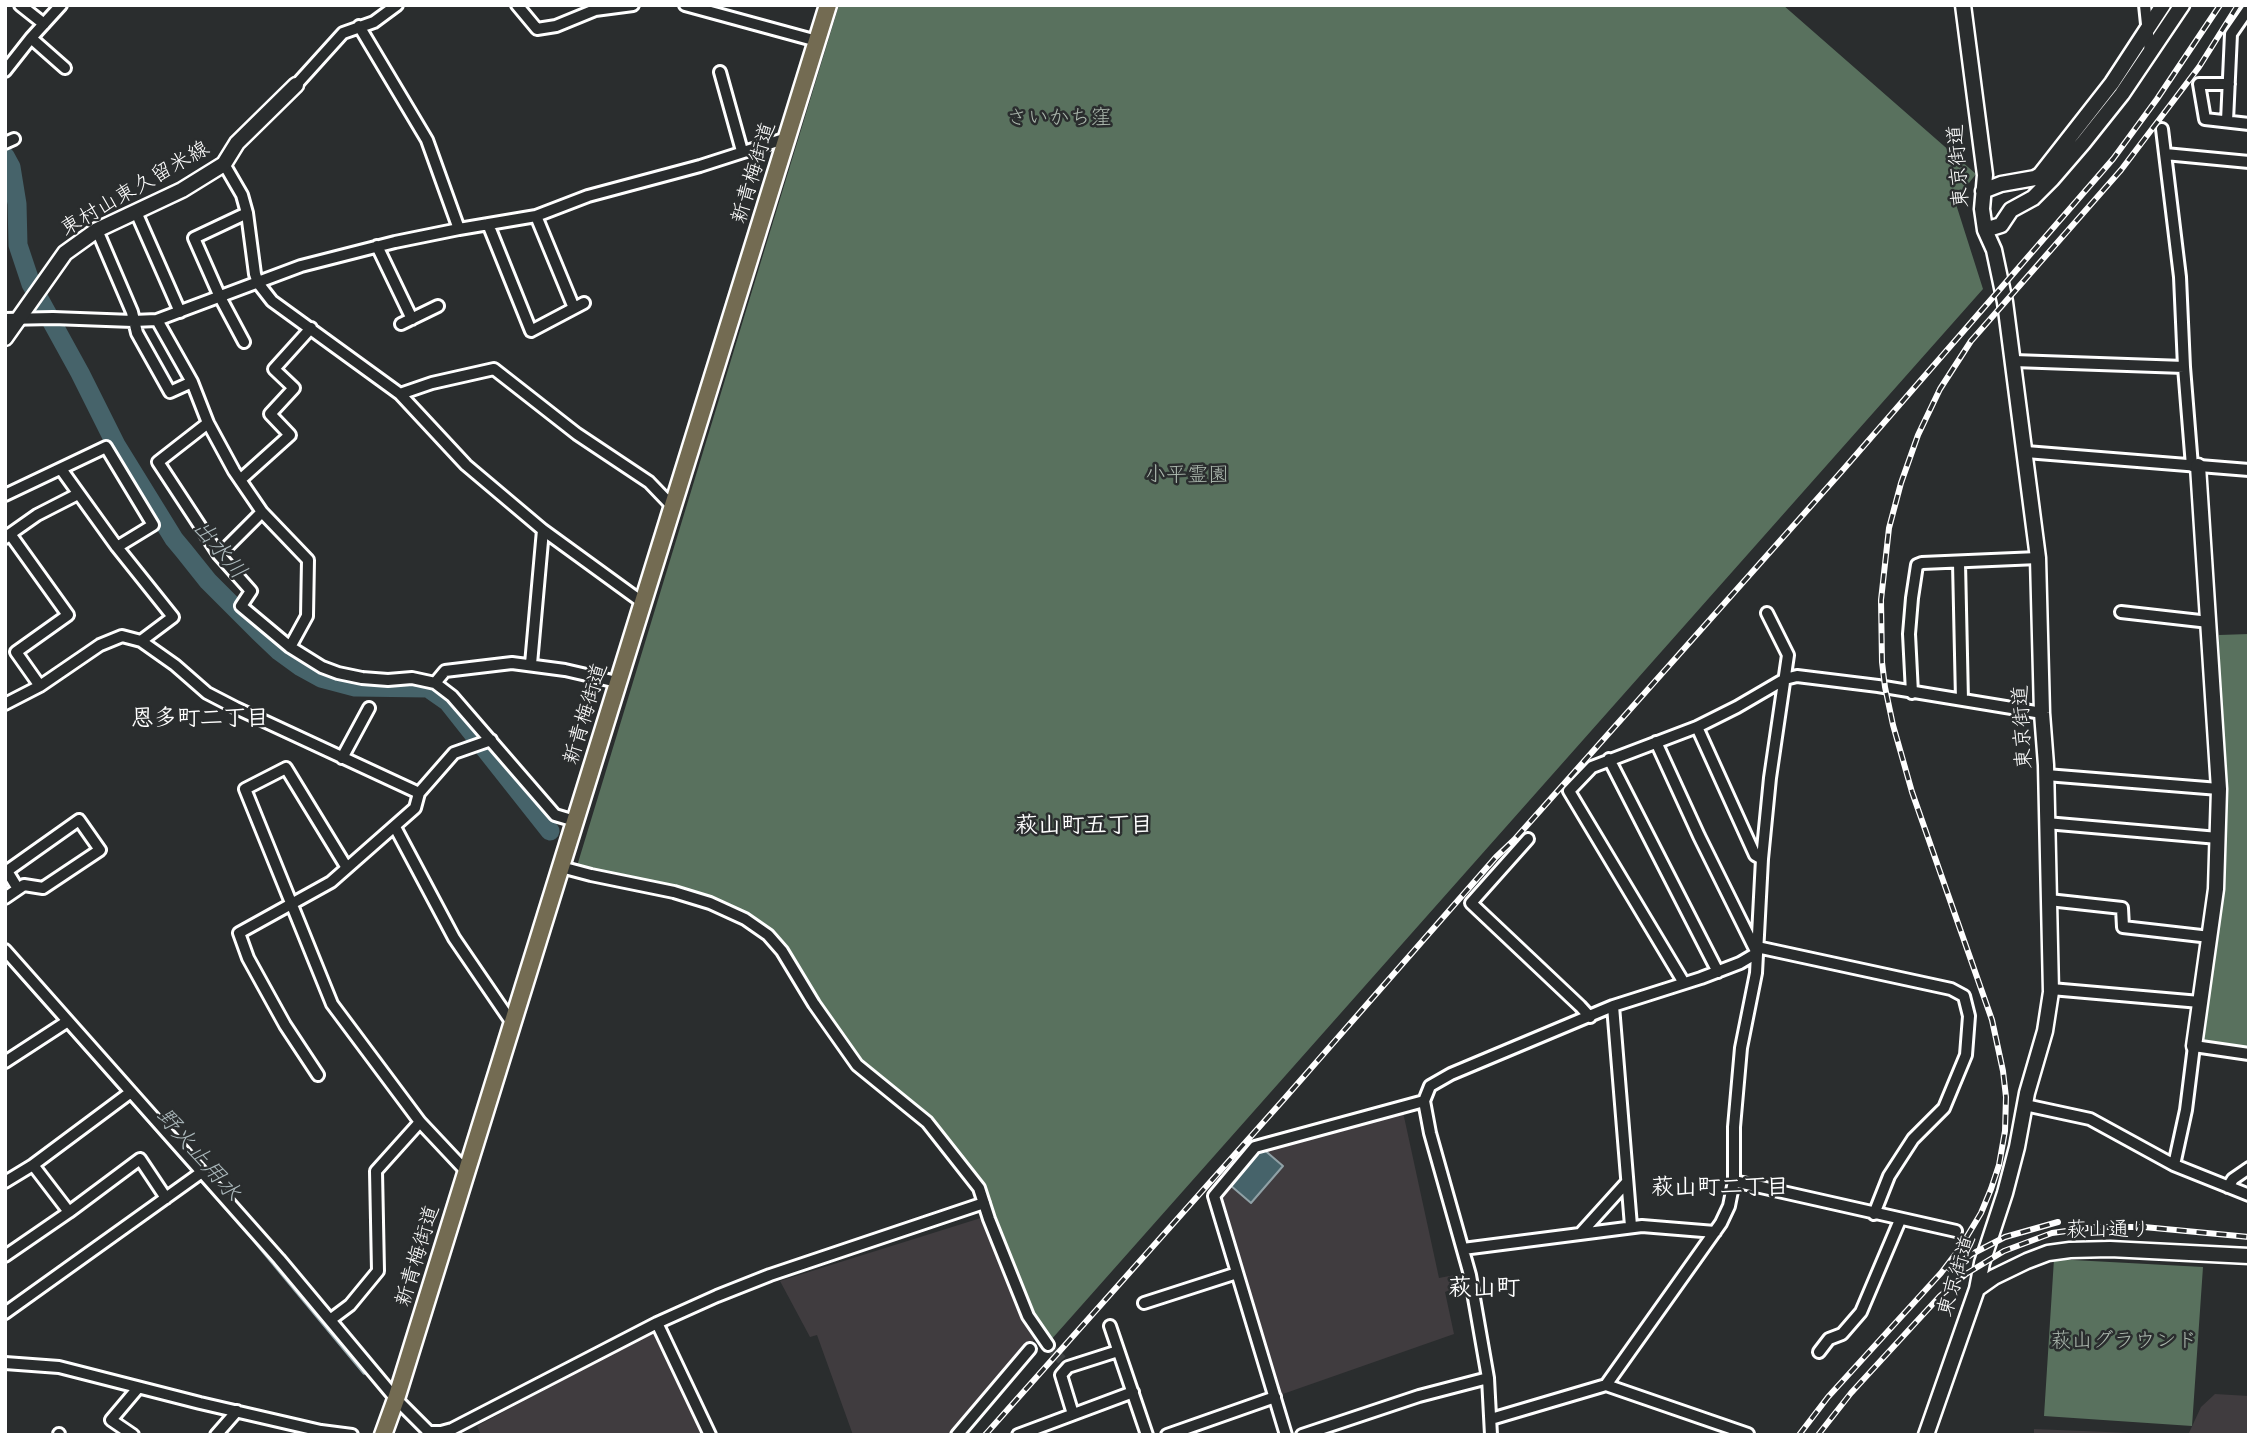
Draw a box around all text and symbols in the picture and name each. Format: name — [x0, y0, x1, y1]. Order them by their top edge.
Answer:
park label: さいかち窪 — [1007, 106, 1111, 132]
street label: 新青梅街道 — [727, 119, 781, 227]
street label: 東京街道 — [1944, 123, 1974, 209]
street label: 東村山東久留米線 — [56, 136, 214, 242]
park label: 小平霊園 — [1145, 463, 1229, 489]
water label: 出水川 — [186, 515, 252, 585]
street label: 新青梅街道 — [559, 660, 613, 768]
street label: 東京街道 — [2008, 684, 2038, 770]
district label: 恩多町二丁目 — [131, 705, 269, 733]
district label: 萩山町五丁目 — [1015, 812, 1153, 840]
water label: 野火止用水 — [150, 1103, 246, 1207]
district label: 萩山町二丁目 — [1651, 1174, 1789, 1202]
street label: 新青梅街道 — [391, 1202, 445, 1310]
street label: 萩山通り — [2066, 1218, 2150, 1244]
street label: 東京街道 — [1933, 1232, 1981, 1320]
district label: 萩山町 — [1448, 1275, 1520, 1303]
park label: 萩山グラウンド — [2051, 1329, 2197, 1355]

